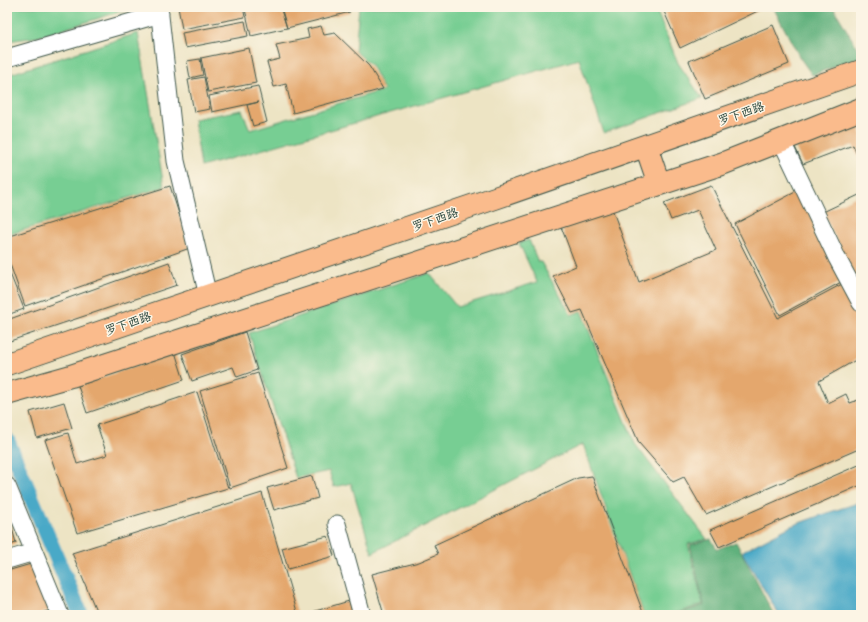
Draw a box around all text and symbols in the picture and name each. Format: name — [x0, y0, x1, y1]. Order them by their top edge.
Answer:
street label: 罗下西路 — [716, 98, 766, 128]
street label: 罗下西路 — [410, 204, 460, 234]
street label: 罗下西路 — [103, 308, 153, 338]

